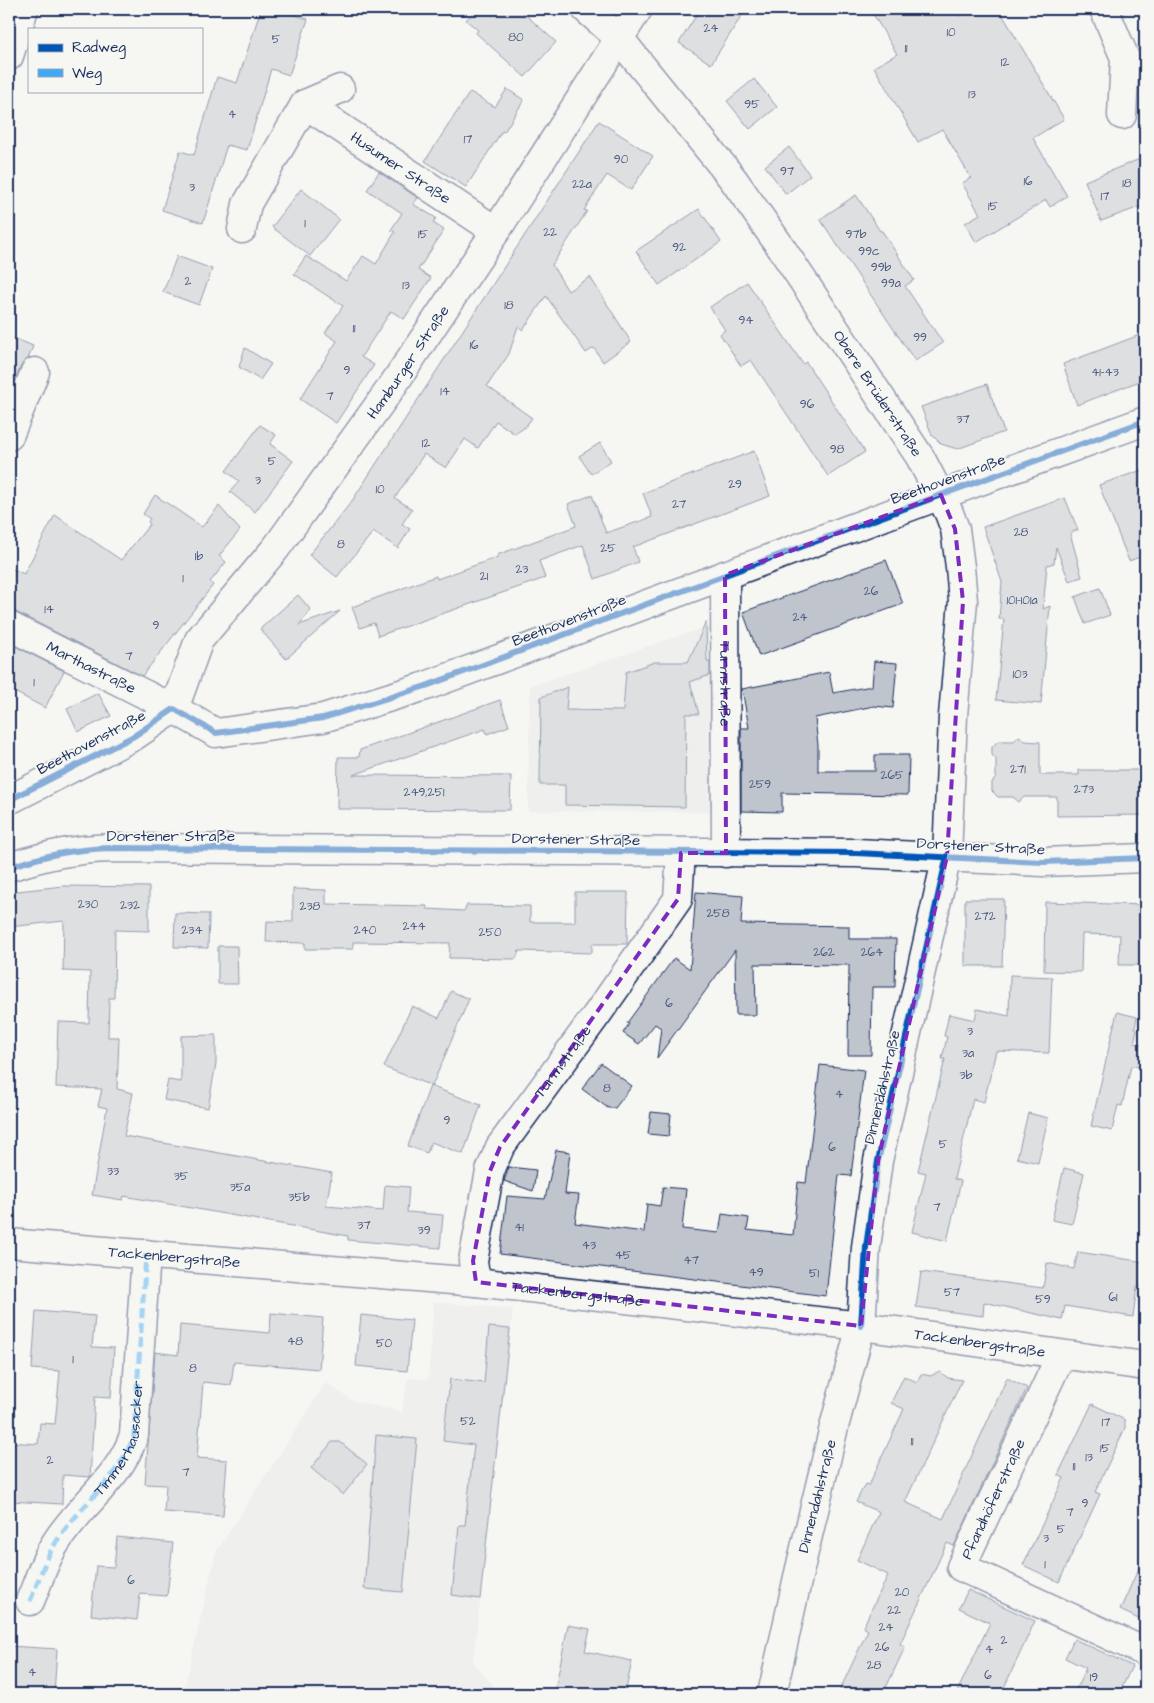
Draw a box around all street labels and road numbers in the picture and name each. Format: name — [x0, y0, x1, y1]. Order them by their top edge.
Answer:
street label: Husumer Straße — [346, 127, 455, 209]
street label: Hamburger Straße — [362, 301, 454, 423]
street label: Obere Brüderstraße — [828, 326, 927, 461]
street label: Beethovenstraße — [888, 449, 1008, 510]
street label: Beethovenstraße — [509, 589, 629, 652]
street label: Marthastraße — [43, 636, 139, 699]
street label: Turmstraße — [714, 641, 736, 727]
street label: Beethovenstraße — [33, 705, 149, 780]
street label: Dorstener Straße — [107, 826, 235, 847]
street label: Dorstener Straße — [512, 828, 640, 851]
street label: Dorstener Straße — [916, 833, 1046, 860]
street label: Turmstraße — [529, 1021, 597, 1102]
street label: Dinnendahlstraße — [859, 1028, 906, 1146]
street label: Tackenbergstraße — [108, 1241, 241, 1273]
street label: Tackenbergstraße — [511, 1276, 645, 1312]
street label: Tackenbergstraße — [913, 1324, 1047, 1363]
street label: Timmerhausacker — [89, 1380, 149, 1501]
street label: Pfandhöferstraße — [956, 1436, 1031, 1563]
street label: Dinnendahlstraße — [793, 1437, 842, 1555]

